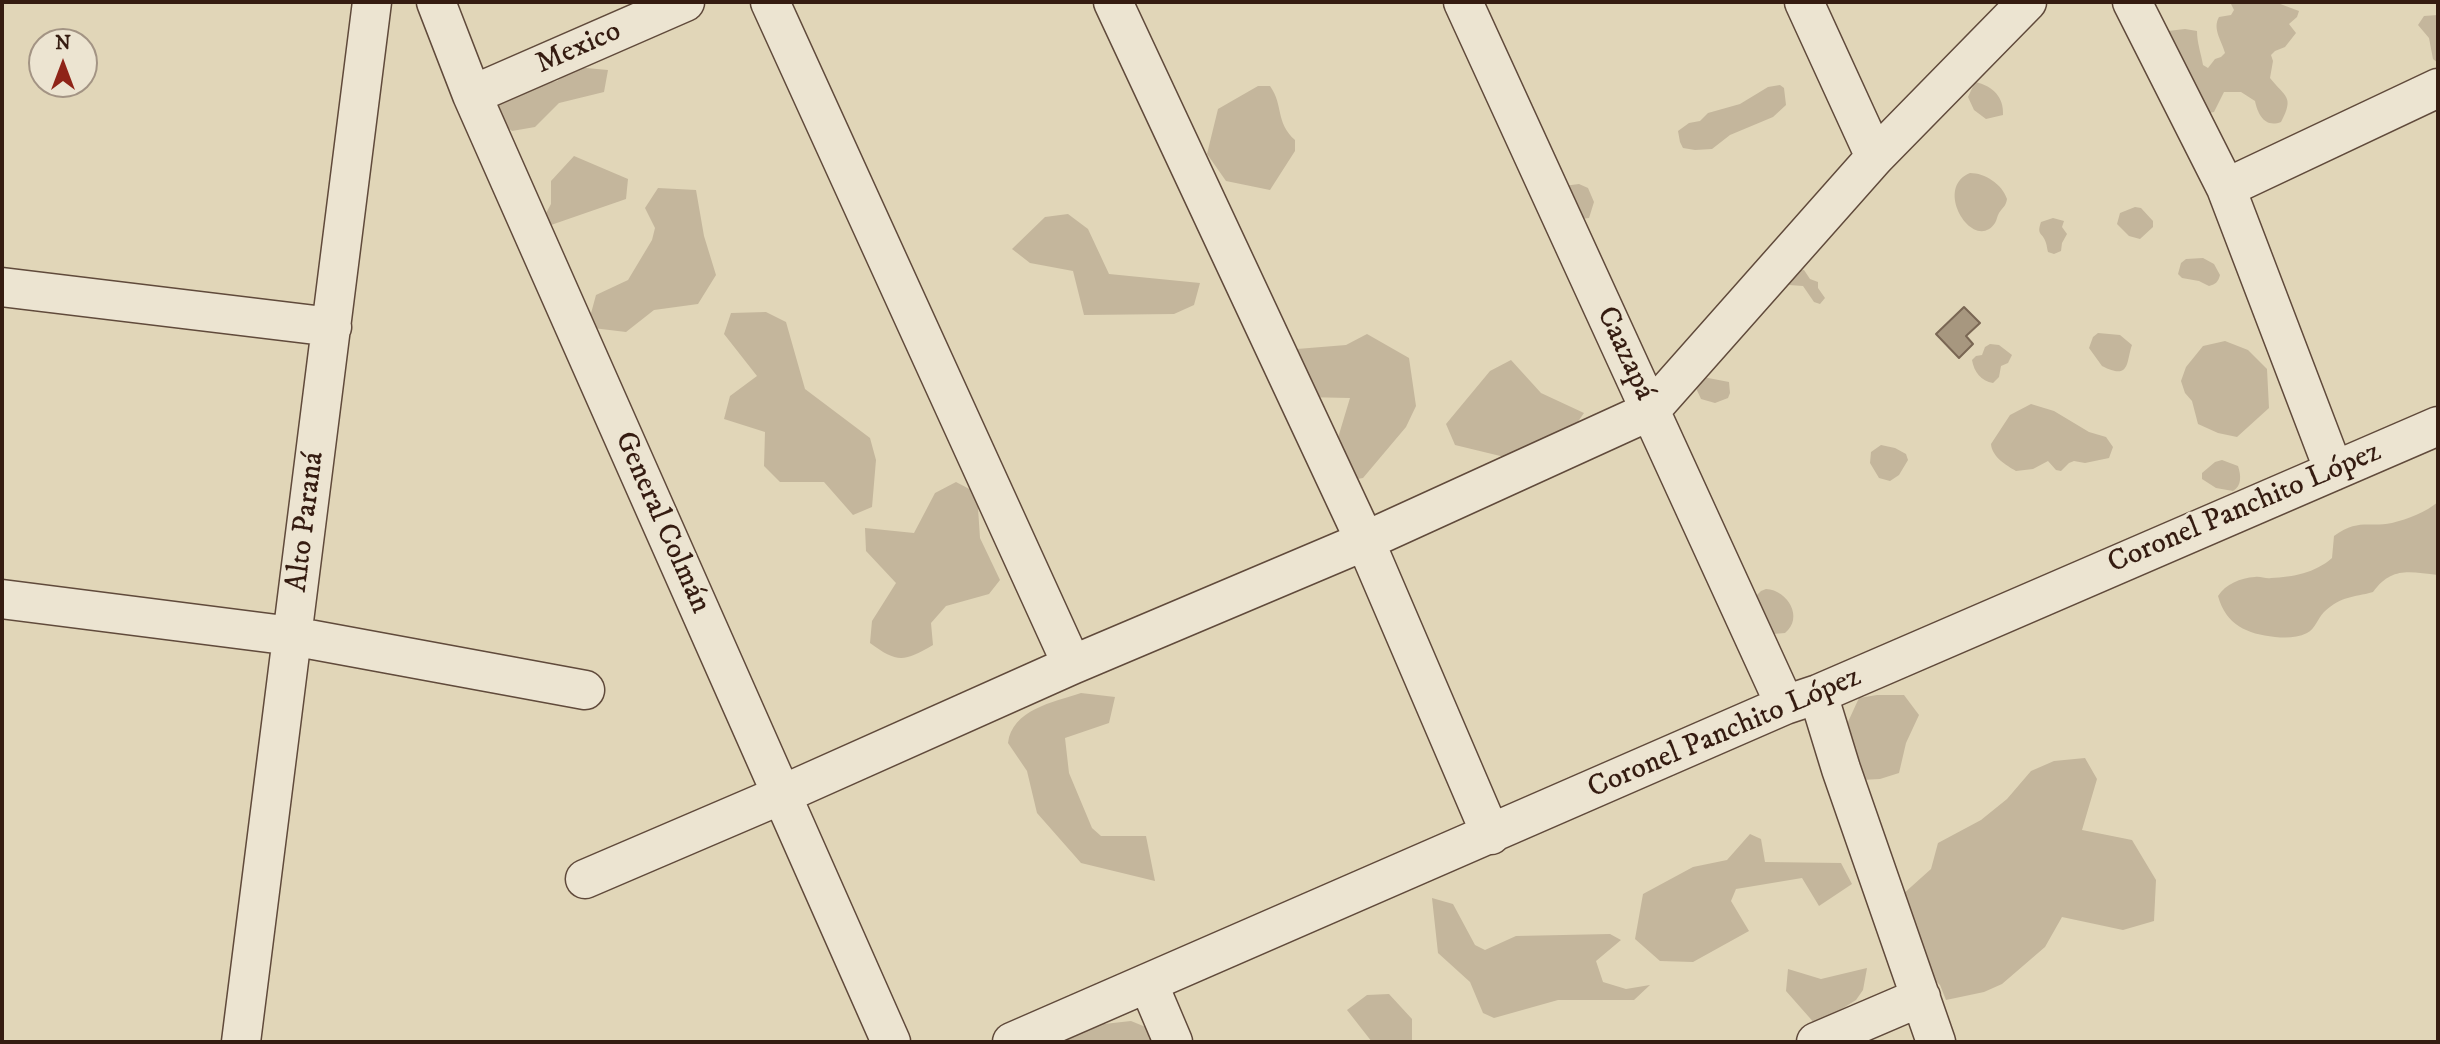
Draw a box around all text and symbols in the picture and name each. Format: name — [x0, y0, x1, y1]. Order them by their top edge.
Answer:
street label: Mexico — [531, 14, 627, 84]
north arrow — [28, 28, 98, 98]
text: N — [55, 32, 71, 55]
street label: Caazapá — [1587, 302, 1661, 406]
street label: General Colmán — [605, 427, 717, 619]
street label: Coronel Panchito López — [2103, 435, 2387, 583]
street label: Alto Paraná — [281, 450, 333, 594]
street label: Coronel Panchito López — [1583, 660, 1867, 808]

